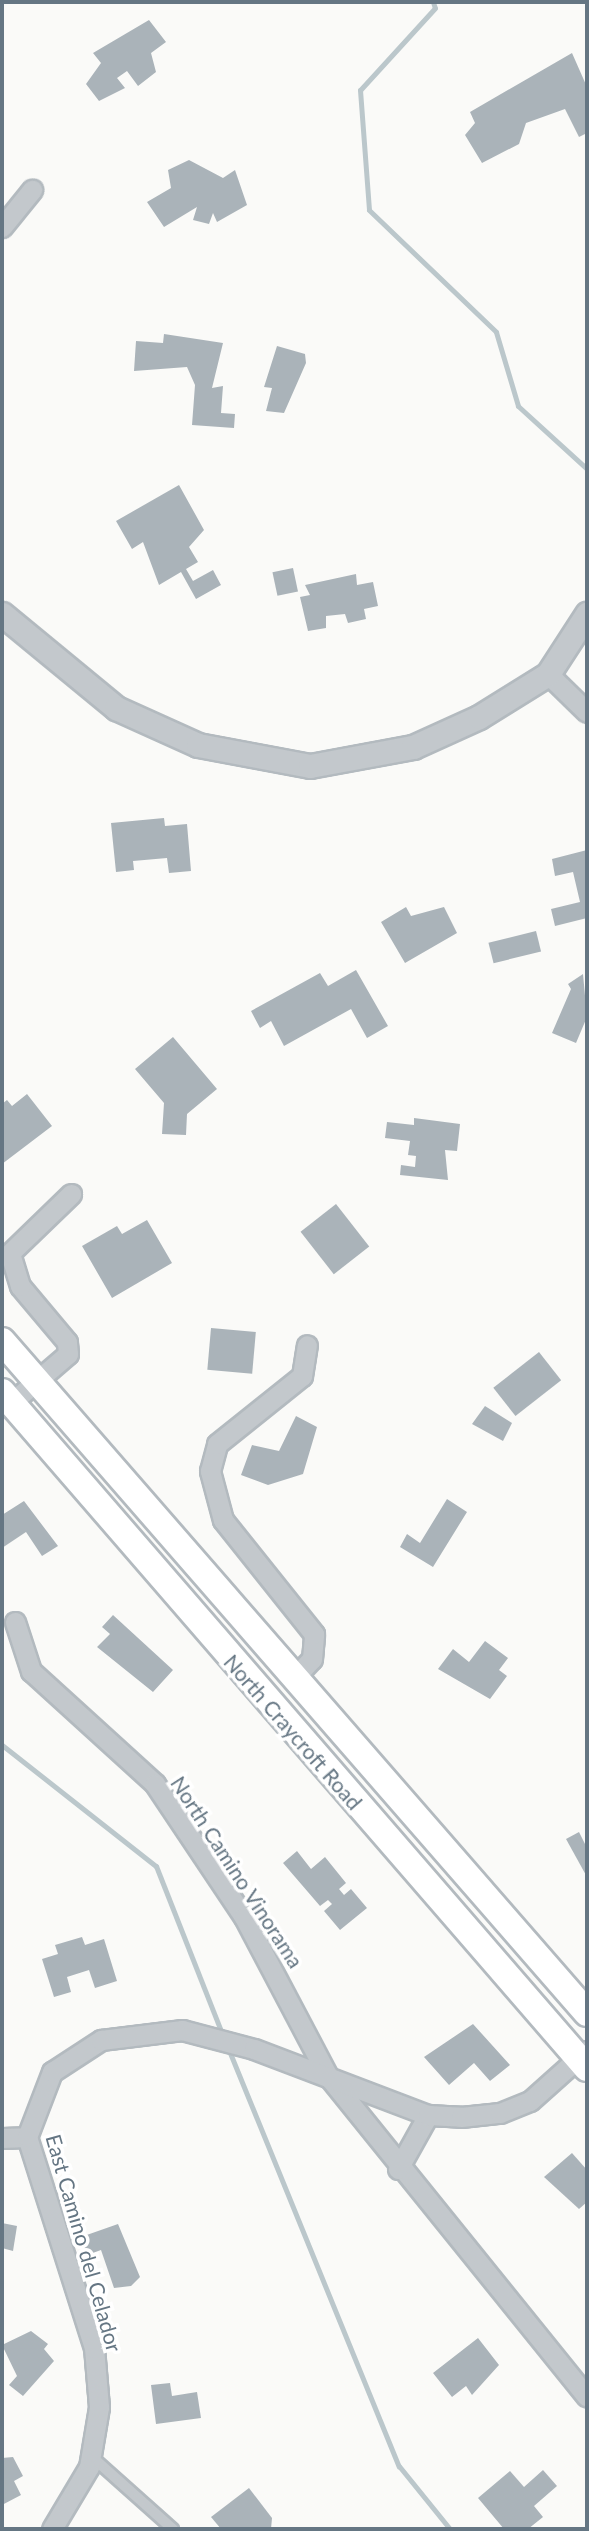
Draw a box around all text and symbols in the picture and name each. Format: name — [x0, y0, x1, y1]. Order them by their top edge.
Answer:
street label: North Craycroft Road — [219, 1649, 367, 1815]
street label: North Camino Vinorama — [165, 1771, 309, 1973]
street label: East Camino del Celador — [41, 2131, 127, 2355]

